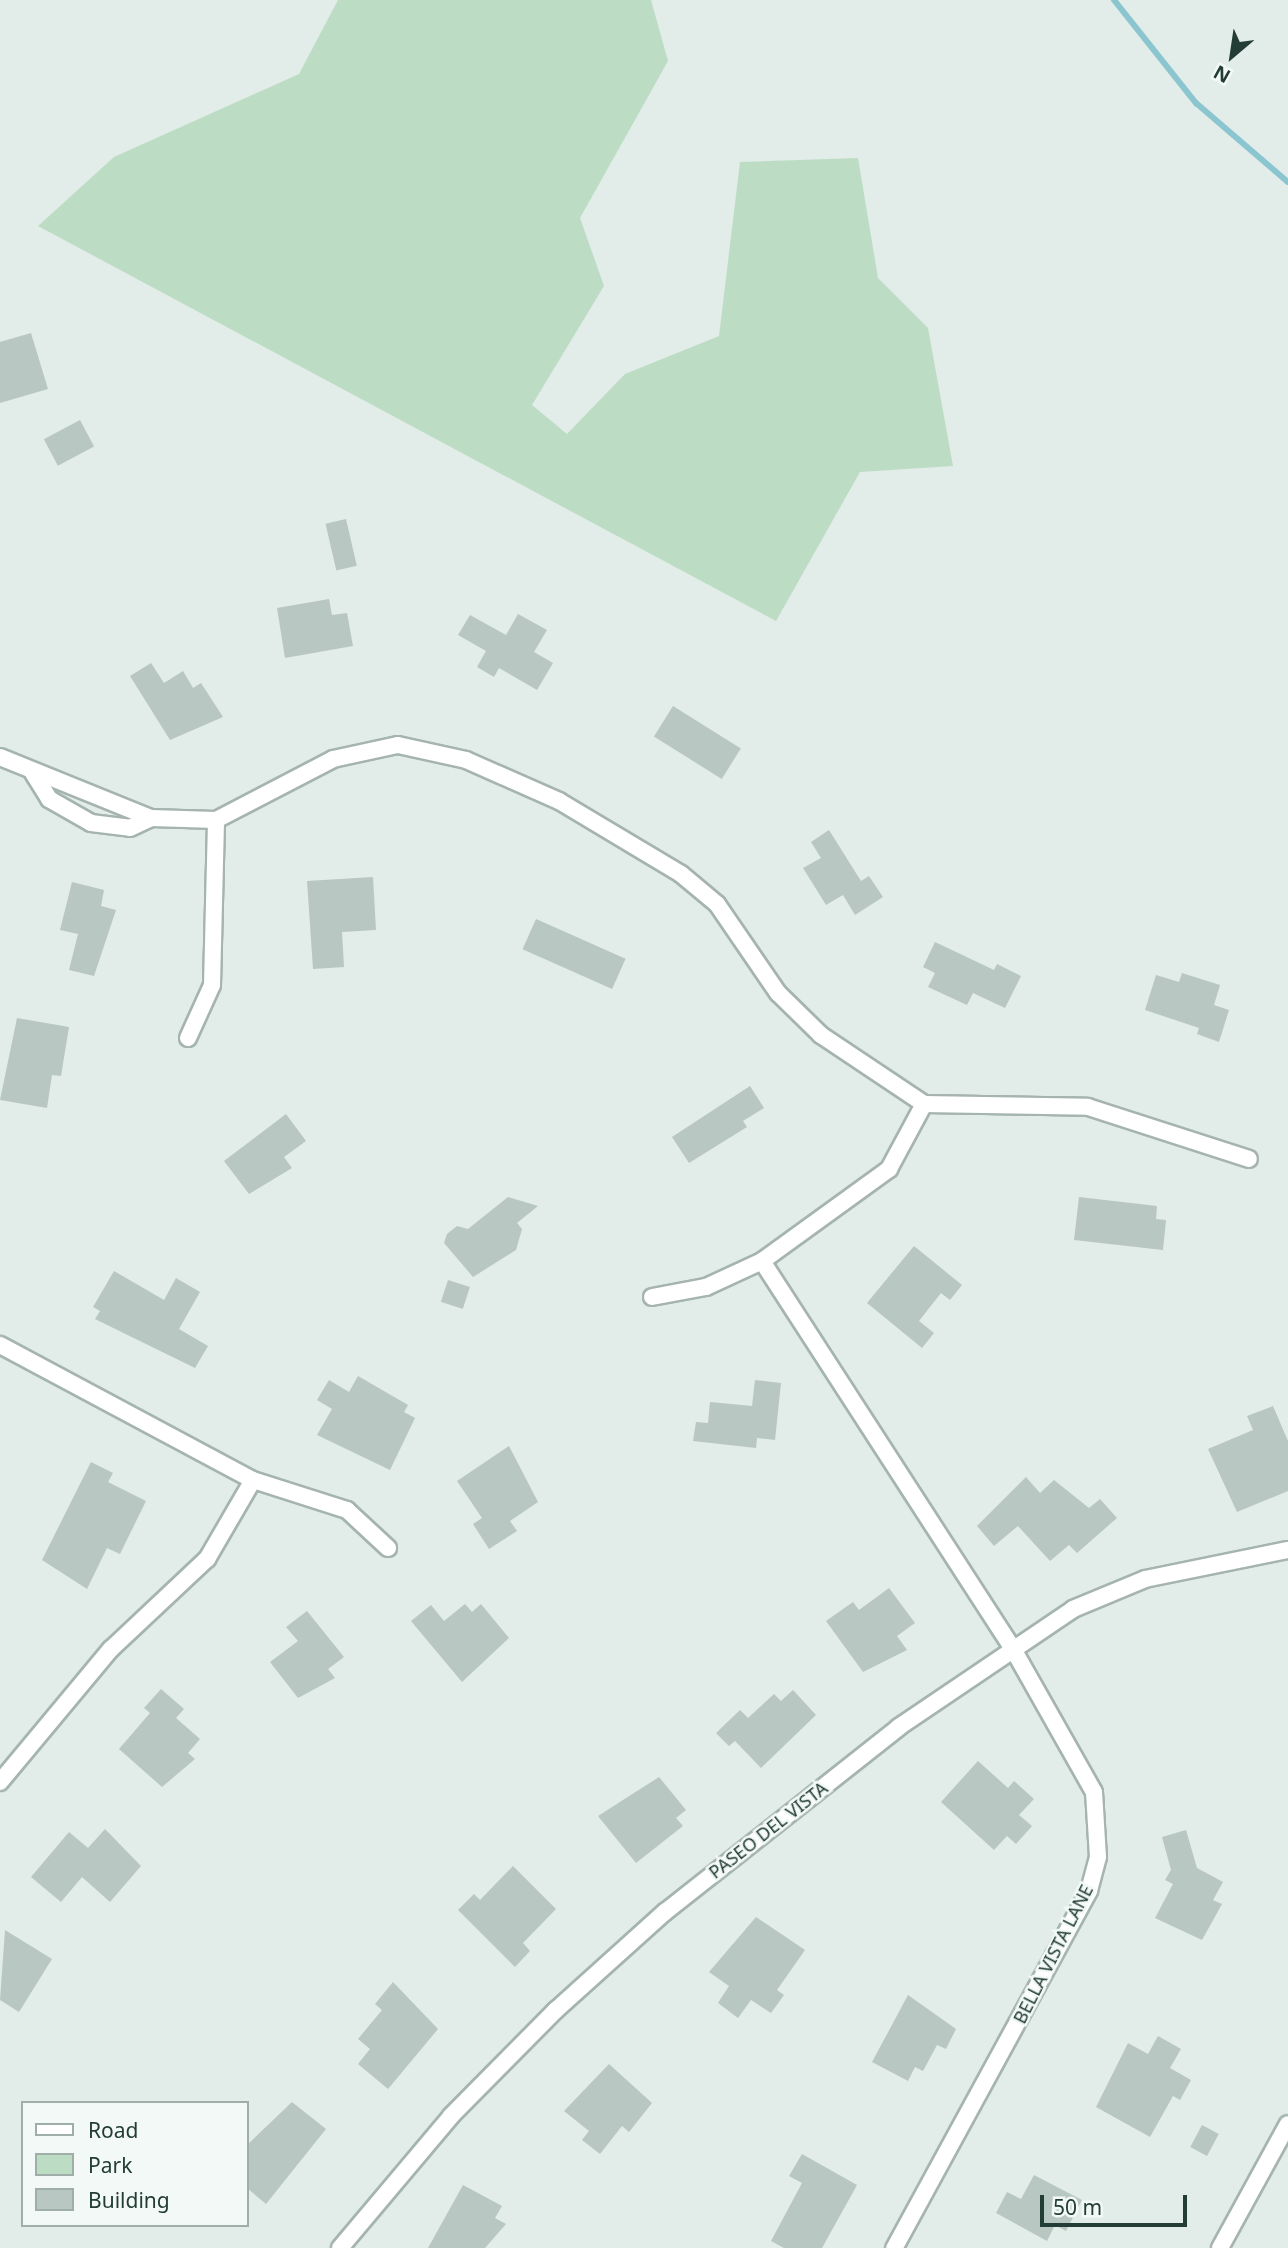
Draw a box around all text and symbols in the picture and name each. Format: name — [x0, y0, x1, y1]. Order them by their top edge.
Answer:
north arrow — [1197, 21, 1267, 91]
text: N — [1209, 59, 1235, 89]
street label: PASEO DEL VISTA — [704, 1777, 832, 1883]
street label: BELLA VISTA LANE — [1009, 1881, 1097, 2027]
legend — [21, 2101, 248, 2227]
text: Road — [88, 2116, 138, 2144]
text: Park — [88, 2151, 132, 2179]
scale bar — [1043, 2182, 1190, 2226]
text: Building — [88, 2186, 170, 2214]
text: 50 m — [1053, 2193, 1102, 2221]

